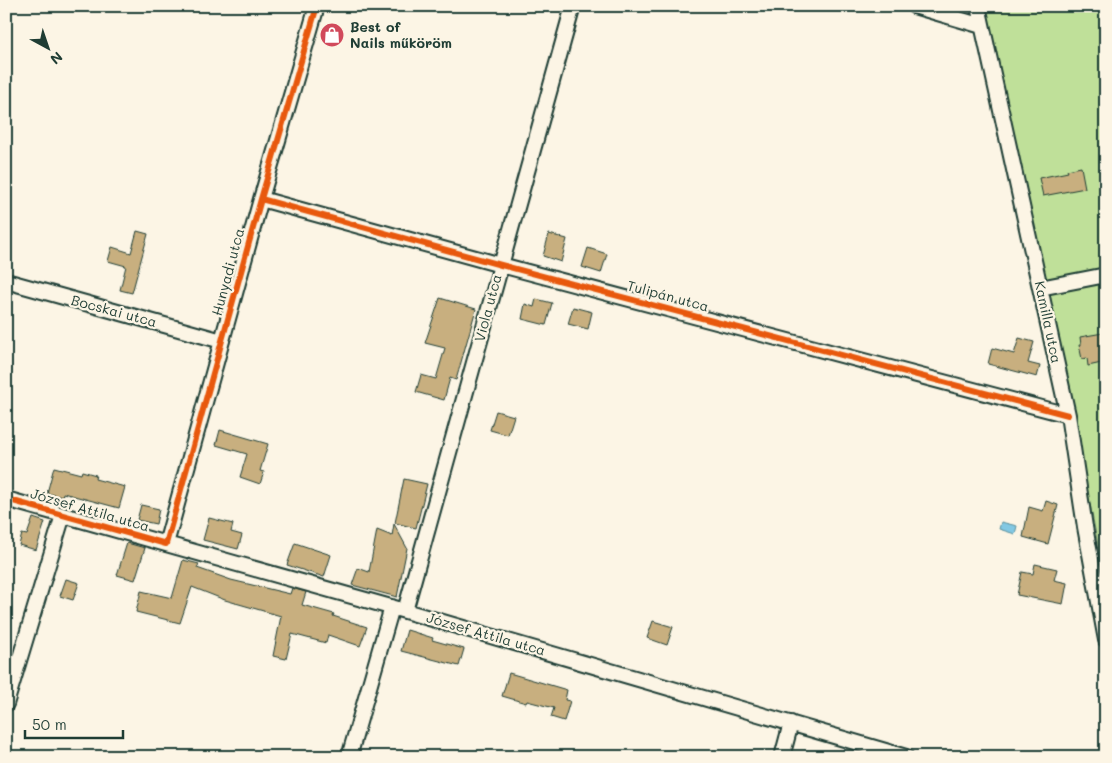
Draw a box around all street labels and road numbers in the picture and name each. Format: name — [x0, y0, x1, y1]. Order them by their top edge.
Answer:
street label: Hunyadi utca — [207, 226, 248, 318]
street label: Viola utca — [469, 272, 506, 344]
street label: Tulipán utca — [625, 276, 711, 316]
street label: Kamilla utca — [1030, 279, 1066, 365]
street label: Bocskai utca — [69, 290, 159, 331]
street label: József Attila utca — [28, 483, 152, 536]
street label: József Attila utca — [424, 607, 548, 660]

